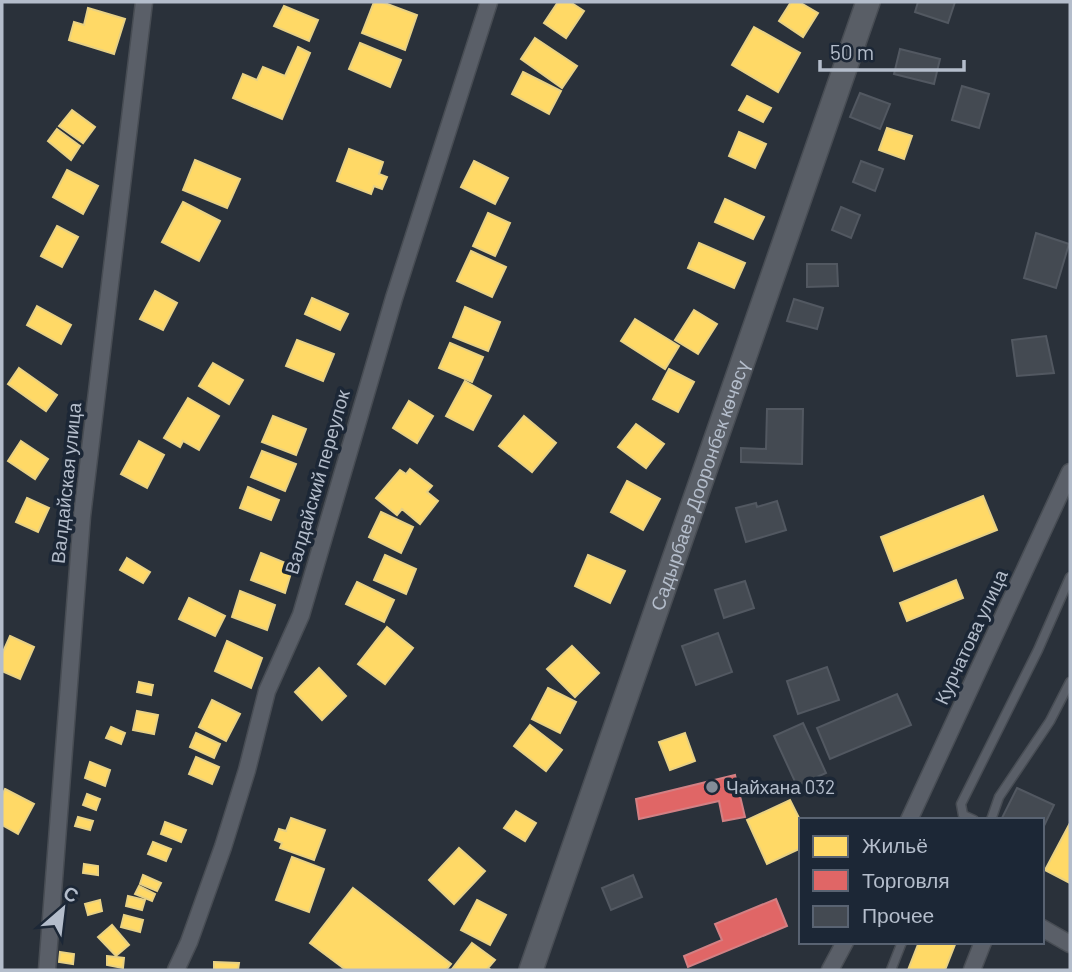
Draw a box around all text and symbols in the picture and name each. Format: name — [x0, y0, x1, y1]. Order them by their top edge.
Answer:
scale bar — [820, 28, 964, 72]
text: 50 m — [830, 39, 874, 64]
street label: Садырбаев Дооронбек көчөсү — [645, 357, 753, 613]
street label: Валдайский переулок — [279, 386, 354, 577]
street label: Валдайская улица — [46, 401, 85, 565]
street label: Курчатова улица — [929, 565, 1012, 708]
place label: Чайхана 032 — [726, 775, 835, 798]
marker: Чайхана 032 — [704, 779, 720, 795]
legend — [799, 818, 1044, 944]
text: Жильё — [862, 832, 928, 857]
text: Торговля — [862, 867, 950, 892]
north arrow — [28, 874, 98, 944]
text: С — [60, 880, 83, 907]
text: Прочее — [862, 902, 934, 927]

